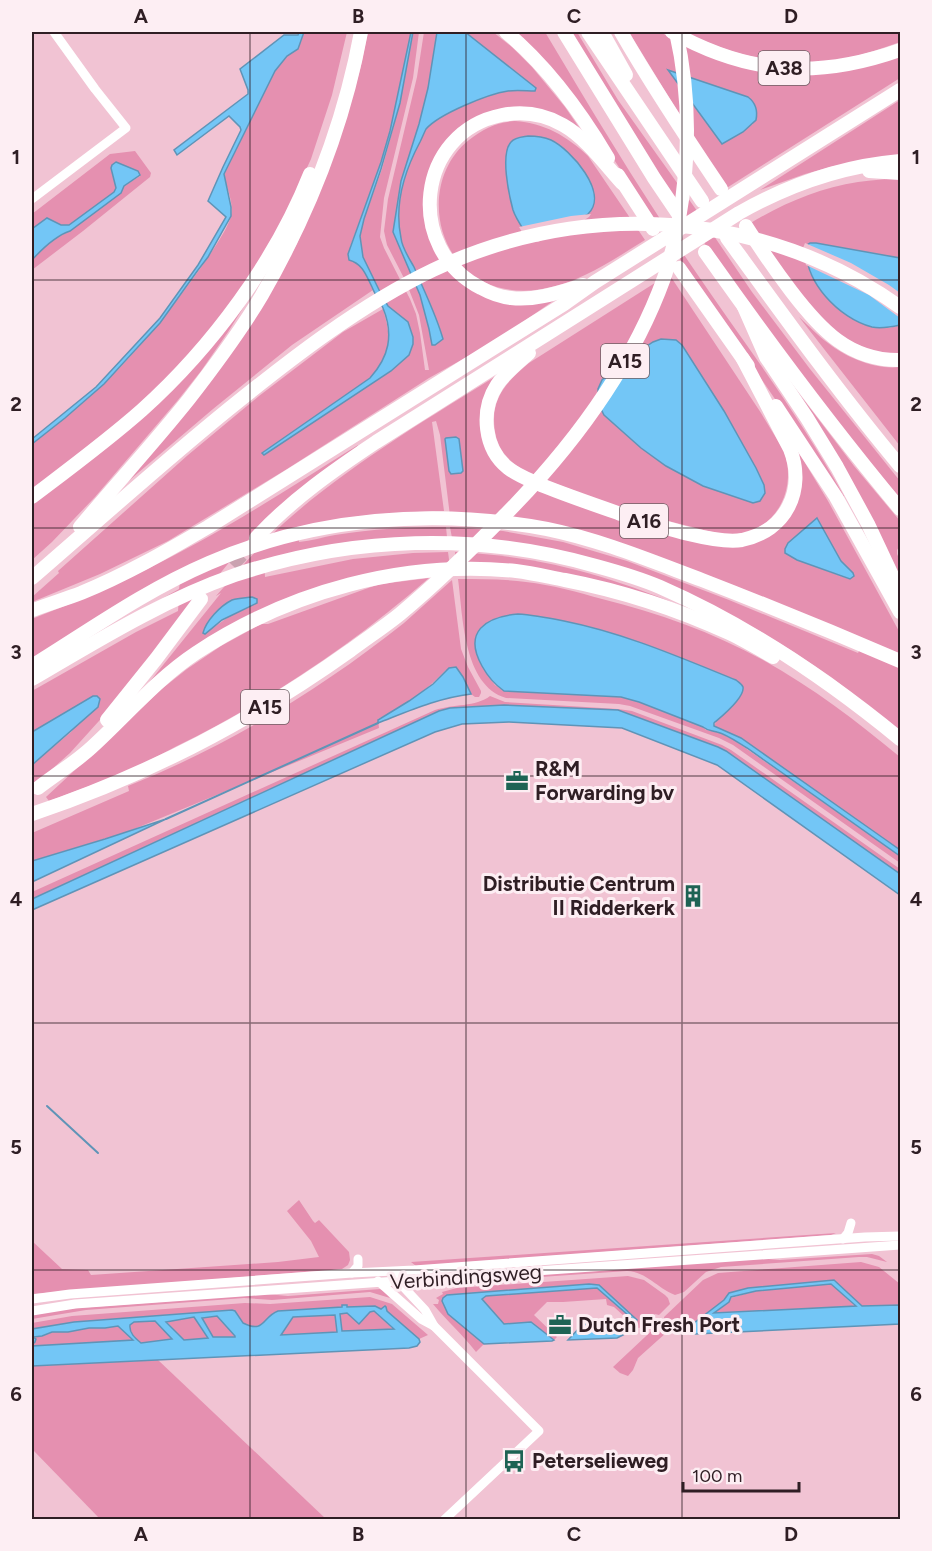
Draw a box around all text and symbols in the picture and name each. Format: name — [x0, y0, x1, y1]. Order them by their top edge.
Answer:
text: A — [134, 4, 149, 28]
text: B — [352, 4, 364, 28]
text: C — [567, 4, 581, 28]
text: D — [784, 4, 798, 28]
road number: A38 — [758, 51, 810, 85]
text: 1 — [12, 145, 20, 169]
text: 1 — [912, 145, 920, 169]
road number: A15 — [601, 344, 649, 378]
text: 2 — [10, 392, 22, 416]
text: 2 — [910, 392, 922, 416]
road number: A16 — [620, 504, 668, 538]
text: 3 — [10, 640, 22, 664]
text: 3 — [910, 640, 922, 664]
road number: A15 — [241, 690, 289, 724]
place label: R&M Forwarding bv — [535, 756, 675, 805]
office icon: R&M Forwarding bv — [504, 768, 530, 794]
place label: Distributie Centrum II Ridderkerk — [483, 871, 676, 920]
building icon: Distributie Centrum II Ridderkerk — [680, 883, 706, 909]
text: 4 — [10, 887, 23, 911]
text: 4 — [910, 887, 923, 911]
text: 5 — [10, 1135, 22, 1159]
text: 5 — [910, 1135, 922, 1159]
street label: Verbindingsweg — [389, 1259, 543, 1294]
office icon: Dutch Fresh Port — [547, 1312, 573, 1338]
place label: Dutch Fresh Port — [578, 1312, 740, 1337]
text: 6 — [10, 1382, 22, 1406]
text: 6 — [910, 1382, 922, 1406]
bus stop icon: Peterselieweg — [501, 1448, 527, 1474]
place label: Peterselieweg — [532, 1448, 669, 1473]
scale bar — [683, 1455, 798, 1493]
text: 100 m — [692, 1465, 742, 1487]
text: A — [134, 1522, 149, 1546]
text: B — [352, 1522, 364, 1546]
text: C — [567, 1522, 581, 1546]
text: D — [784, 1522, 798, 1546]

